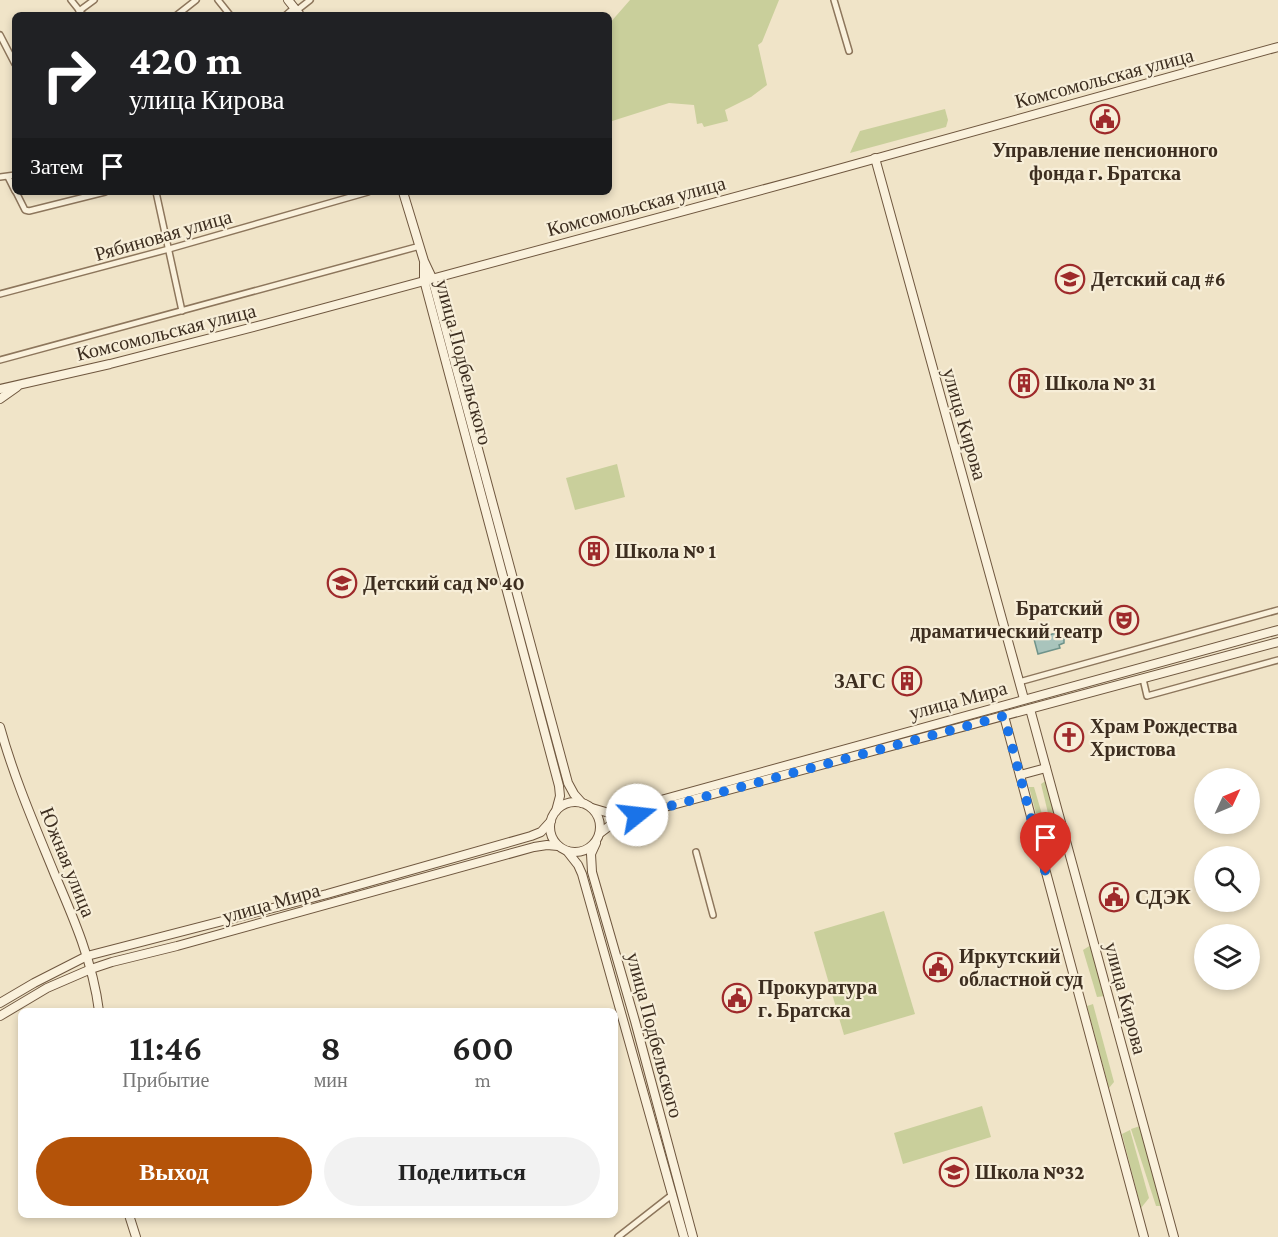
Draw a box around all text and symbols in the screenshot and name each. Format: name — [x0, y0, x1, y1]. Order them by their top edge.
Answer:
icon: right — [30, 36, 108, 114]
text: 420 m — [129, 36, 242, 83]
street label: Комсомольская улица — [1012, 44, 1196, 113]
text: улица Кирова — [129, 85, 285, 115]
public building icon: Управление пенсионного фонда г. Братска — [1089, 103, 1121, 135]
place label: Управление пенсионного фонда г. Братска — [992, 139, 1218, 185]
icon: arrive — [96, 150, 129, 183]
text: Затем — [30, 154, 84, 179]
street label: Комсомольская улица — [544, 172, 728, 241]
street label: Рябиновая улица — [92, 205, 234, 266]
school or university icon: Детский сад #6 — [1054, 263, 1086, 295]
place label: Детский сад #6 — [1091, 268, 1226, 291]
street label: улица Подбельского — [430, 277, 497, 447]
street label: Комсомольская улица — [74, 299, 258, 366]
street label: улица Кирова — [938, 366, 991, 483]
building icon: Школа № 31 — [1008, 367, 1040, 399]
place label: Школа № 31 — [1045, 372, 1156, 394]
building icon: Школа № 1 — [578, 535, 610, 567]
place label: Школа № 1 — [615, 540, 717, 562]
school or university icon: Детский сад № 40 — [326, 567, 358, 599]
place label: Детский сад № 40 — [363, 572, 525, 595]
place label: Братский драматический театр — [910, 597, 1103, 643]
theatre icon: Братский драматический театр — [1108, 604, 1140, 636]
building icon: ЗАГС — [891, 665, 923, 697]
place label: ЗАГС — [834, 670, 886, 692]
street label: улица Мира — [907, 676, 1010, 725]
place label: Храм Рождества Христова — [1090, 715, 1238, 761]
church icon: Храм Рождества Христова — [1053, 721, 1085, 753]
north arrow — [1194, 768, 1260, 834]
map controls — [1194, 768, 1260, 990]
position arrow — [605, 783, 669, 847]
street label: Южная улица — [35, 804, 100, 921]
pin — [1020, 812, 1071, 874]
icon: arrive — [1029, 821, 1062, 854]
button: search — [1194, 846, 1260, 912]
street label: улица Мира — [220, 879, 323, 928]
public building icon: СДЭК — [1098, 881, 1130, 913]
place label: СДЭК — [1135, 886, 1191, 909]
button: layers — [1194, 924, 1260, 990]
street label: улица Кирова — [1099, 939, 1152, 1057]
place label: Иркутский областной суд — [959, 945, 1083, 991]
street label: улица Подбельского — [621, 950, 688, 1120]
public building icon: Иркутский областной суд — [922, 951, 954, 983]
place label: Прокуратура г. Братска — [758, 976, 877, 1022]
public building icon: Прокуратура г. Братска — [721, 982, 753, 1014]
text: 11:46 — [129, 1028, 202, 1068]
text: 8 — [321, 1028, 341, 1068]
text: 600 — [452, 1028, 514, 1068]
text: Прибытие — [122, 1069, 209, 1091]
text: мин — [314, 1069, 348, 1091]
text: m — [475, 1069, 491, 1091]
button: Выход — [36, 1137, 312, 1206]
button: Поделиться — [324, 1137, 600, 1206]
school or university icon: Школа №32 — [938, 1156, 970, 1188]
place label: Школа №32 — [975, 1161, 1084, 1183]

